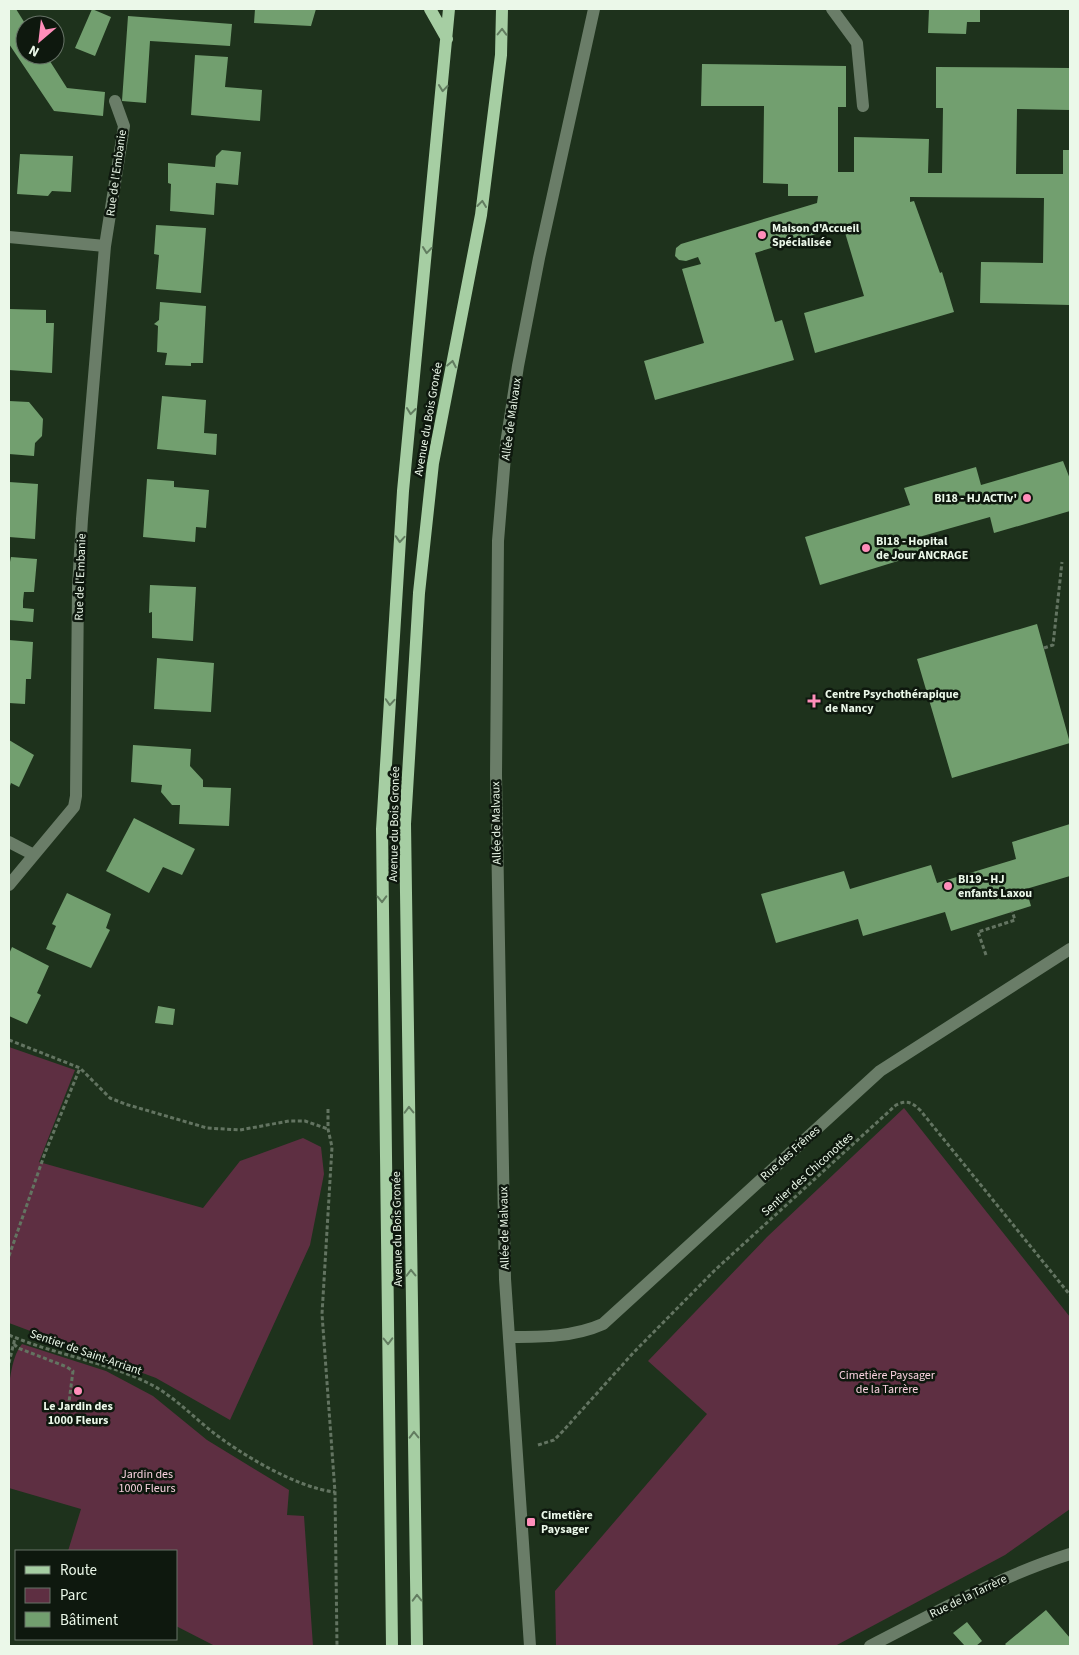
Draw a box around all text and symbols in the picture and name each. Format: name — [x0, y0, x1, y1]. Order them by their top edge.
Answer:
north arrow — [15, 15, 65, 65]
one-way arrow — [496, 27, 507, 35]
text: N — [26, 40, 43, 62]
one-way arrow — [437, 84, 448, 92]
street label: Rue de l'Embanie — [102, 129, 131, 217]
one-way arrow — [476, 200, 487, 208]
place label: Maison d'Accueil Spécialisée — [772, 220, 860, 251]
marker: Maison d'Accueil Spécialisée — [756, 229, 768, 241]
one-way arrow — [422, 246, 433, 254]
one-way arrow — [446, 359, 457, 368]
street label: Avenue du Bois Gronée — [410, 361, 447, 477]
street label: Allée de Malvaux — [497, 376, 526, 461]
one-way arrow — [406, 408, 417, 416]
place label: BI18 - HJ ACTIv' — [934, 490, 1017, 507]
marker: BI18 - HJ ACTIv' — [1021, 492, 1033, 504]
street label: Rue de l'Embanie — [70, 533, 91, 621]
place label: BI18 - Hopital de Jour ANCRAGE — [876, 533, 968, 564]
one-way arrow — [395, 536, 406, 544]
marker: BI18 - Hopital de Jour ANCRAGE — [860, 542, 872, 554]
place label: Centre Psychothérapique de Nancy — [825, 686, 959, 717]
marker: Centre Psychothérapique de Nancy — [807, 694, 821, 708]
one-way arrow — [384, 698, 395, 706]
street label: Avenue du Bois Gronée — [385, 766, 404, 882]
street label: Allée de Malvaux — [487, 781, 506, 865]
place label: BI19 - HJ enfants Laxou — [958, 871, 1032, 902]
marker: BI19 - HJ enfants Laxou — [942, 880, 954, 892]
one-way arrow — [377, 895, 388, 903]
one-way arrow — [403, 1106, 414, 1114]
street label: Rue des Frênes — [757, 1122, 824, 1185]
street label: Sentier des Chiconottes — [758, 1129, 857, 1220]
street label: Avenue du Bois Gronée — [388, 1171, 407, 1287]
street label: Allée de Malvaux — [495, 1186, 514, 1270]
one-way arrow — [406, 1268, 416, 1276]
street label: Sentier de Saint-Arriant — [28, 1325, 144, 1380]
one-way arrow — [383, 1338, 393, 1346]
park label: Cimetière Paysager de la Tarrère — [839, 1367, 936, 1398]
marker: Le Jardin des 1000 Fleurs — [72, 1385, 84, 1397]
place label: Le Jardin des 1000 Fleurs — [43, 1398, 113, 1429]
one-way arrow — [409, 1431, 419, 1438]
park label: Jardin des 1000 Fleurs — [119, 1466, 175, 1497]
place label: Cimetière Paysager — [541, 1507, 593, 1538]
marker: Cimetière Paysager — [525, 1516, 537, 1528]
legend — [15, 1550, 178, 1640]
text: Route — [60, 1560, 97, 1581]
street label: Rue de la Tarrère — [927, 1570, 1010, 1623]
text: Parc — [60, 1585, 87, 1606]
one-way arrow — [411, 1593, 422, 1601]
text: Bâtiment — [60, 1610, 118, 1631]

